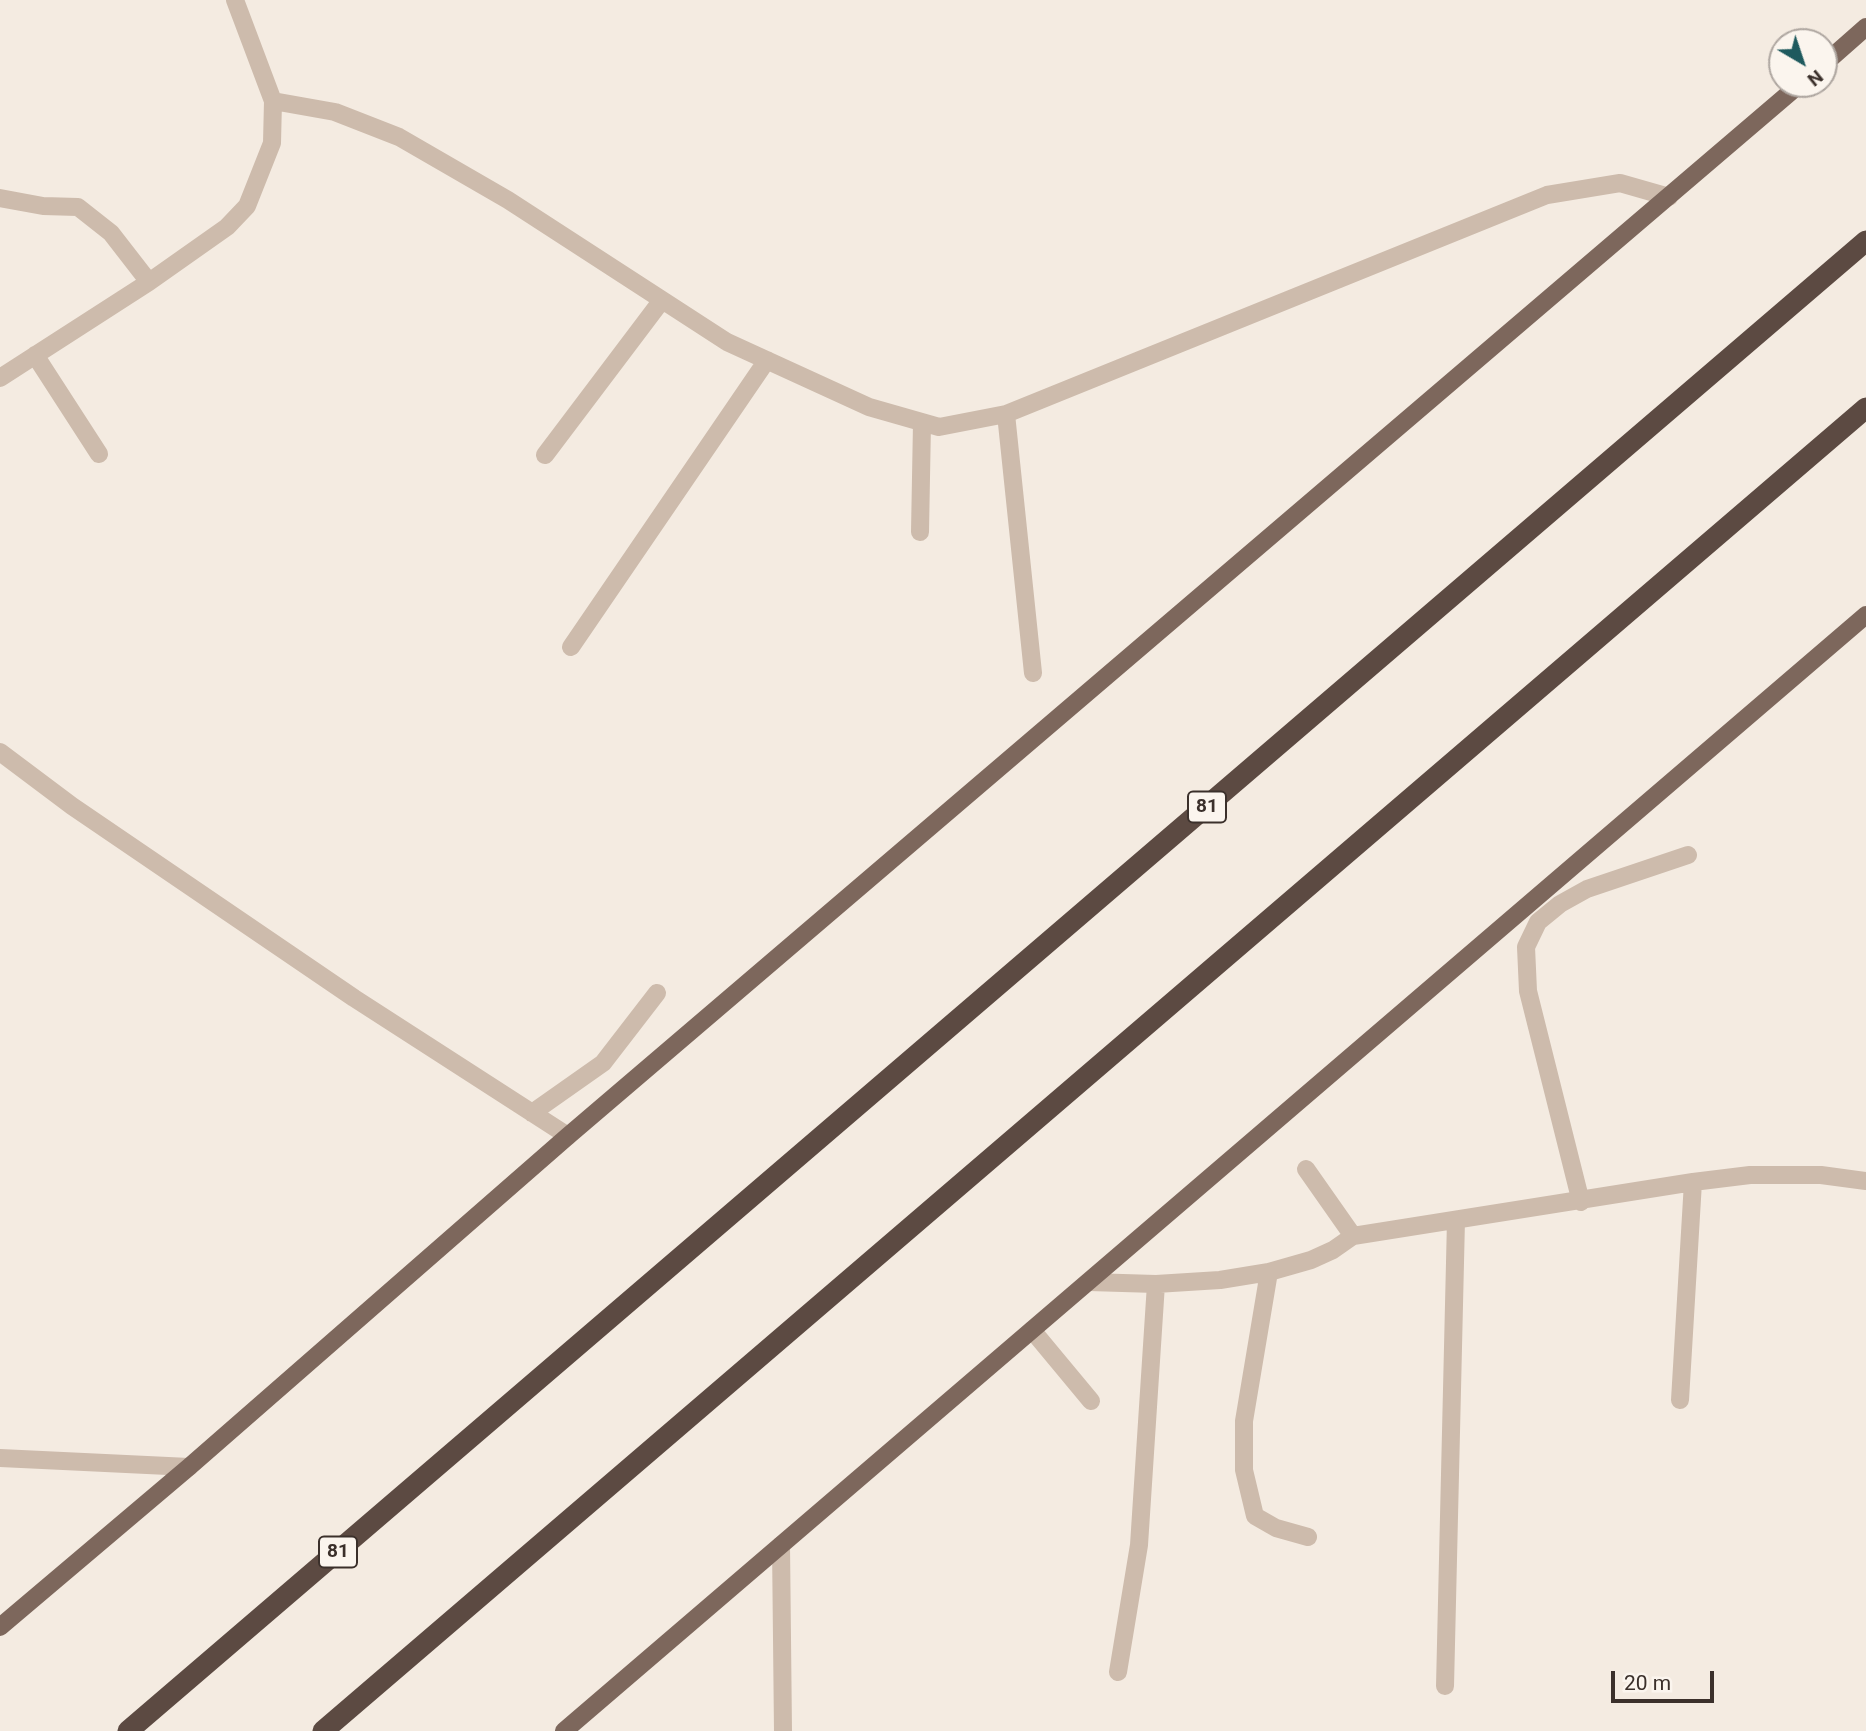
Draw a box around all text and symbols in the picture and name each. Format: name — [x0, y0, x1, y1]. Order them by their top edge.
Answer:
north arrow — [1768, 28, 1838, 98]
text: N — [1803, 65, 1828, 91]
road number: 81 — [1188, 792, 1226, 822]
road number: 81 — [319, 1536, 357, 1568]
scale bar — [1614, 1658, 1717, 1702]
text: 20 m — [1624, 1671, 1671, 1695]

